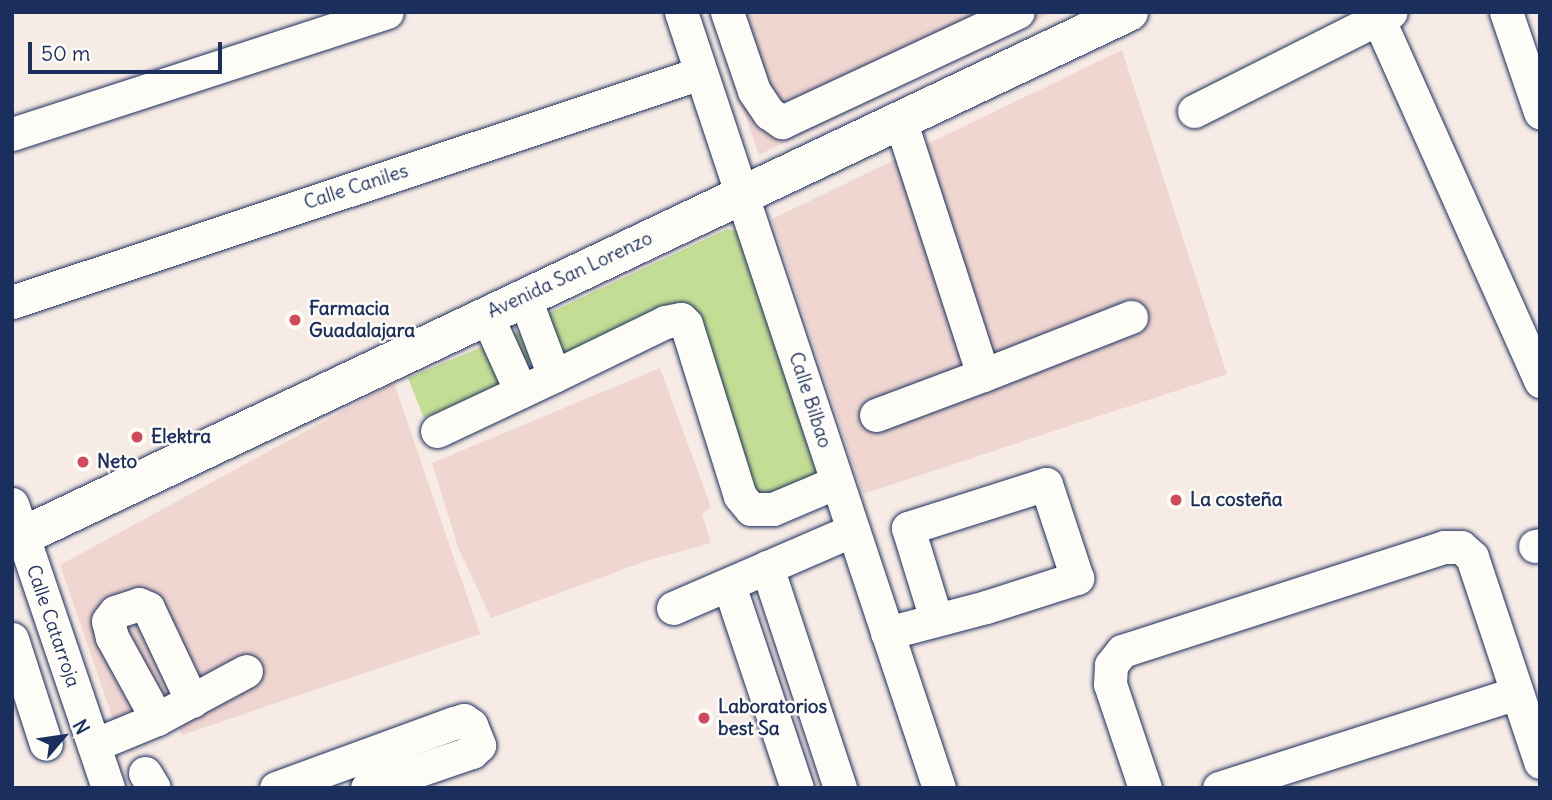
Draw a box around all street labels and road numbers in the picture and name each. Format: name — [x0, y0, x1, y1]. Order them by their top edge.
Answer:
street label: Calle Caniles — [301, 159, 411, 215]
street label: Avenida San Lorenzo — [484, 227, 656, 323]
street label: Calle Bilbao — [784, 349, 836, 451]
street label: Calle Catarroja — [21, 562, 85, 690]

